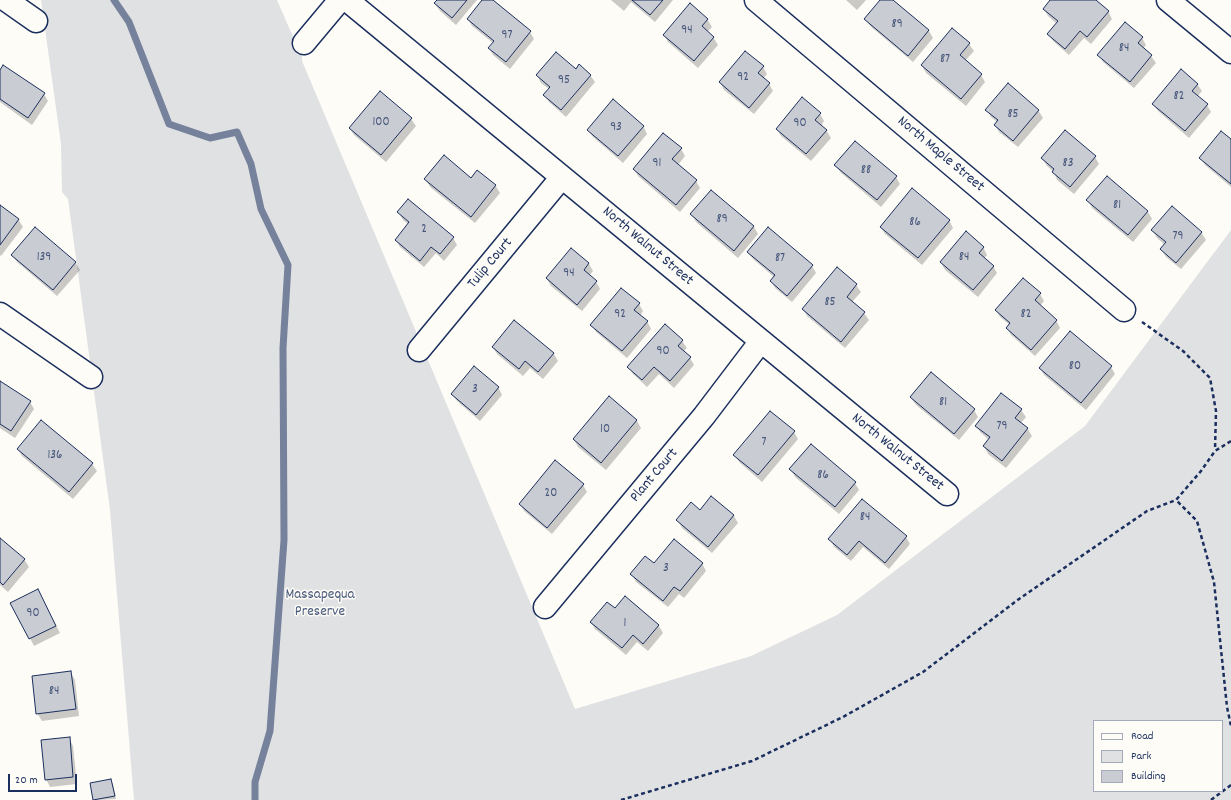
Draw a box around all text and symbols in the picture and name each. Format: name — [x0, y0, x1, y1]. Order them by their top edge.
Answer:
house number: 89 — [891, 17, 903, 33]
house number: 94 — [681, 23, 693, 39]
house number: 97 — [502, 28, 512, 44]
house number: 84 — [1119, 41, 1129, 57]
house number: 87 — [940, 52, 950, 68]
house number: 92 — [737, 70, 749, 86]
house number: 95 — [558, 73, 570, 89]
house number: 82 — [1174, 89, 1184, 105]
house number: 85 — [1007, 107, 1019, 123]
street label: North Maple Street — [893, 113, 987, 197]
house number: 100 — [372, 115, 390, 131]
house number: 90 — [793, 116, 807, 132]
house number: 93 — [610, 120, 622, 136]
house number: 91 — [653, 156, 661, 172]
house number: 83 — [1063, 156, 1073, 172]
house number: 88 — [861, 163, 871, 179]
house number: 81 — [1113, 198, 1121, 214]
street label: North Walnut Street — [598, 204, 696, 290]
house number: 89 — [716, 212, 728, 228]
house number: 86 — [909, 215, 921, 231]
house number: 2 — [421, 222, 427, 238]
house number: 79 — [1173, 229, 1183, 245]
street label: Tulip Court — [465, 235, 517, 293]
house number: 139 — [37, 250, 51, 266]
house number: 84 — [959, 250, 969, 266]
house number: 87 — [775, 251, 785, 267]
house number: 94 — [563, 266, 575, 282]
house number: 85 — [824, 295, 836, 311]
house number: 92 — [614, 307, 626, 323]
house number: 82 — [1021, 307, 1031, 323]
house number: 90 — [656, 344, 670, 360]
house number: 80 — [1069, 359, 1081, 375]
house number: 3 — [472, 382, 478, 398]
house number: 81 — [939, 395, 947, 411]
street label: North Walnut Street — [847, 410, 947, 496]
house number: 79 — [997, 419, 1007, 435]
house number: 10 — [600, 422, 610, 438]
house number: 7 — [762, 435, 766, 451]
street label: Plant Court — [627, 445, 683, 507]
house number: 136 — [48, 448, 62, 464]
house number: 86 — [817, 468, 829, 484]
house number: 20 — [545, 486, 557, 502]
house number: 84 — [860, 510, 870, 526]
house number: 3 — [663, 561, 669, 577]
park label: Massapequa Preserve — [285, 587, 355, 622]
house number: 90 — [26, 606, 40, 622]
house number: 1 — [624, 616, 626, 632]
house number: 84 — [49, 684, 59, 700]
legend — [1093, 720, 1223, 792]
text: Road — [1131, 728, 1153, 745]
text: Park — [1131, 748, 1151, 765]
scale bar — [10, 766, 79, 792]
text: Building — [1131, 768, 1166, 785]
text: 20 m — [15, 772, 38, 789]

